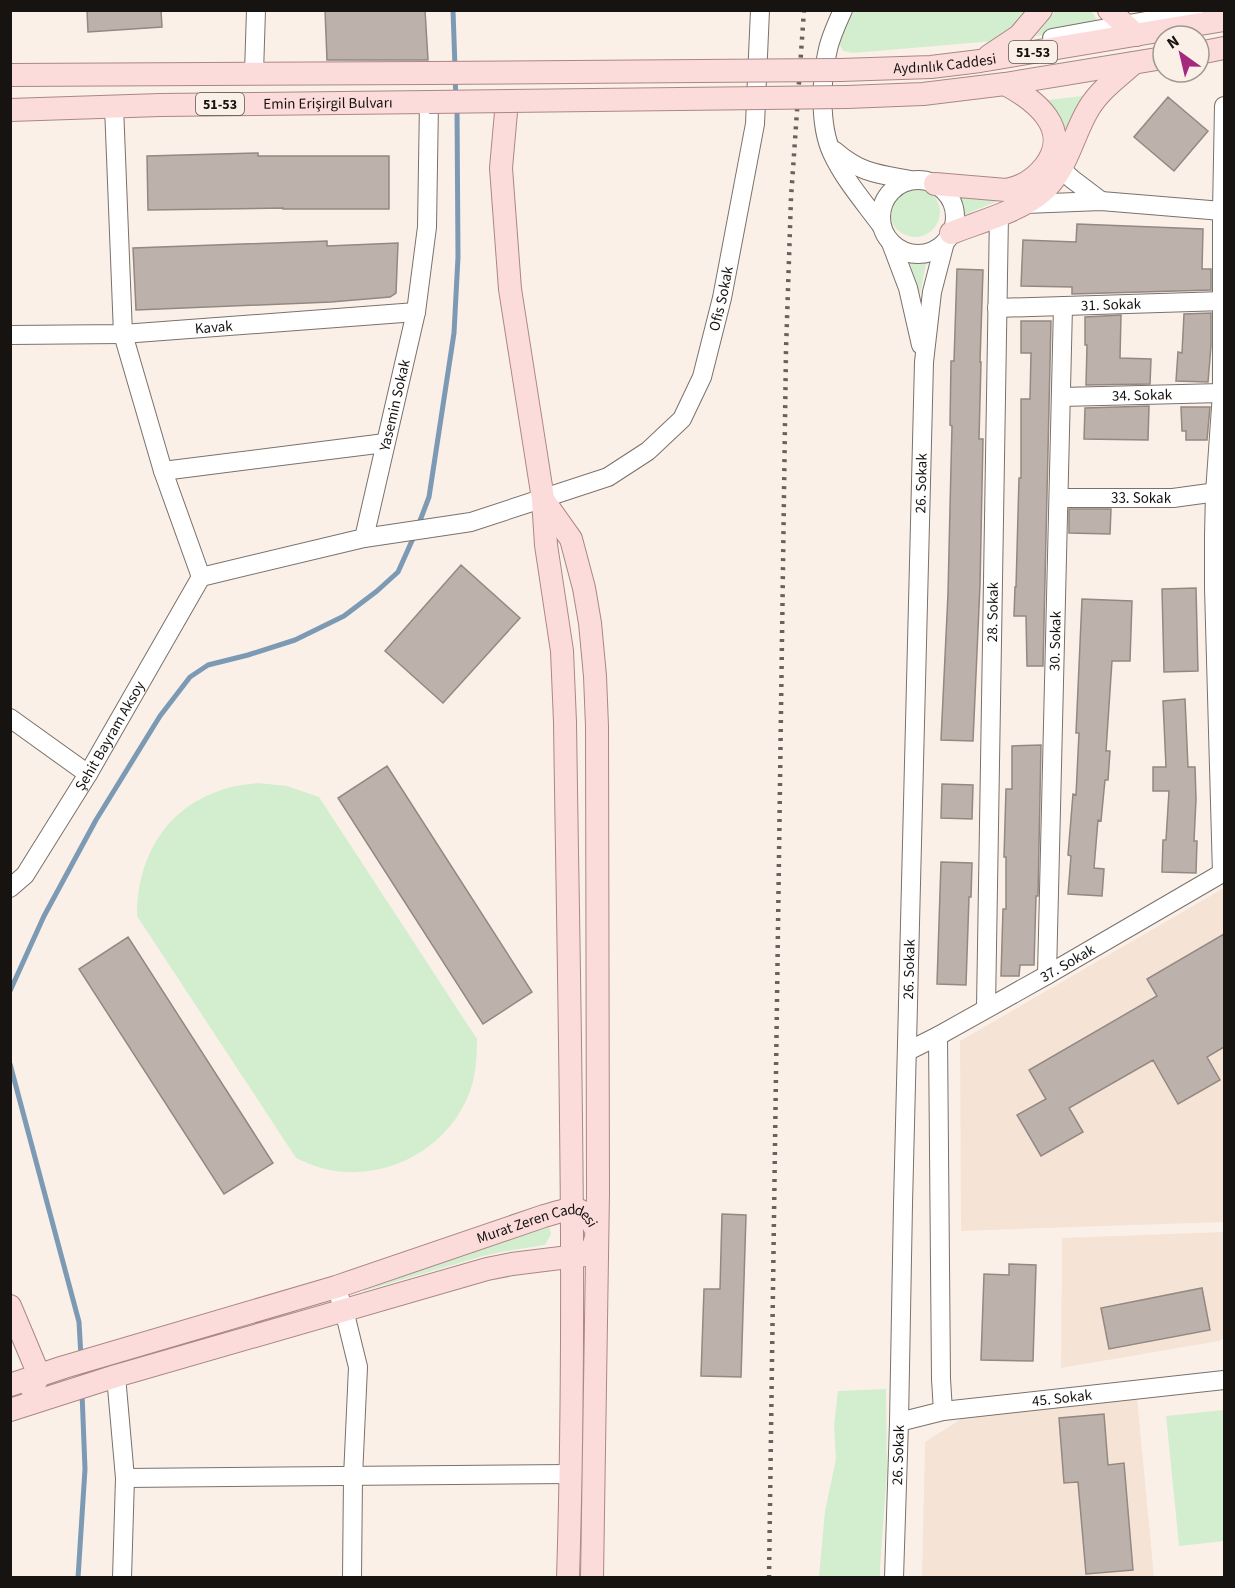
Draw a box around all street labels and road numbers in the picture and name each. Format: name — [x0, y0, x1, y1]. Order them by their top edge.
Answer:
road number: 51-53 — [1009, 41, 1057, 63]
street label: Aydınlık Caddesi — [893, 48, 998, 79]
street label: Emin Erişirgil Bulvarı — [263, 92, 393, 115]
road number: 51-53 — [196, 93, 244, 115]
street label: Ofis Sokak — [704, 264, 739, 333]
street label: 31. Sokak — [1081, 294, 1142, 316]
street label: Kavak — [194, 316, 234, 340]
street label: Yasemin Sokak — [374, 357, 416, 454]
street label: 34. Sokak — [1112, 384, 1173, 407]
street label: 26. Sokak — [910, 452, 933, 514]
street label: 33. Sokak — [1111, 488, 1172, 509]
street label: 28. Sokak — [982, 581, 1004, 642]
street label: 30. Sokak — [1044, 610, 1067, 671]
street label: Şehit Bayram Aksoy — [70, 677, 150, 795]
street label: 26. Sokak — [898, 938, 921, 1000]
street label: 37. Sokak — [1036, 939, 1099, 988]
street label: Murat Zeren Caddesi — [474, 1199, 603, 1249]
street label: 45. Sokak — [1031, 1385, 1094, 1412]
street label: 26. Sokak — [887, 1424, 910, 1485]

